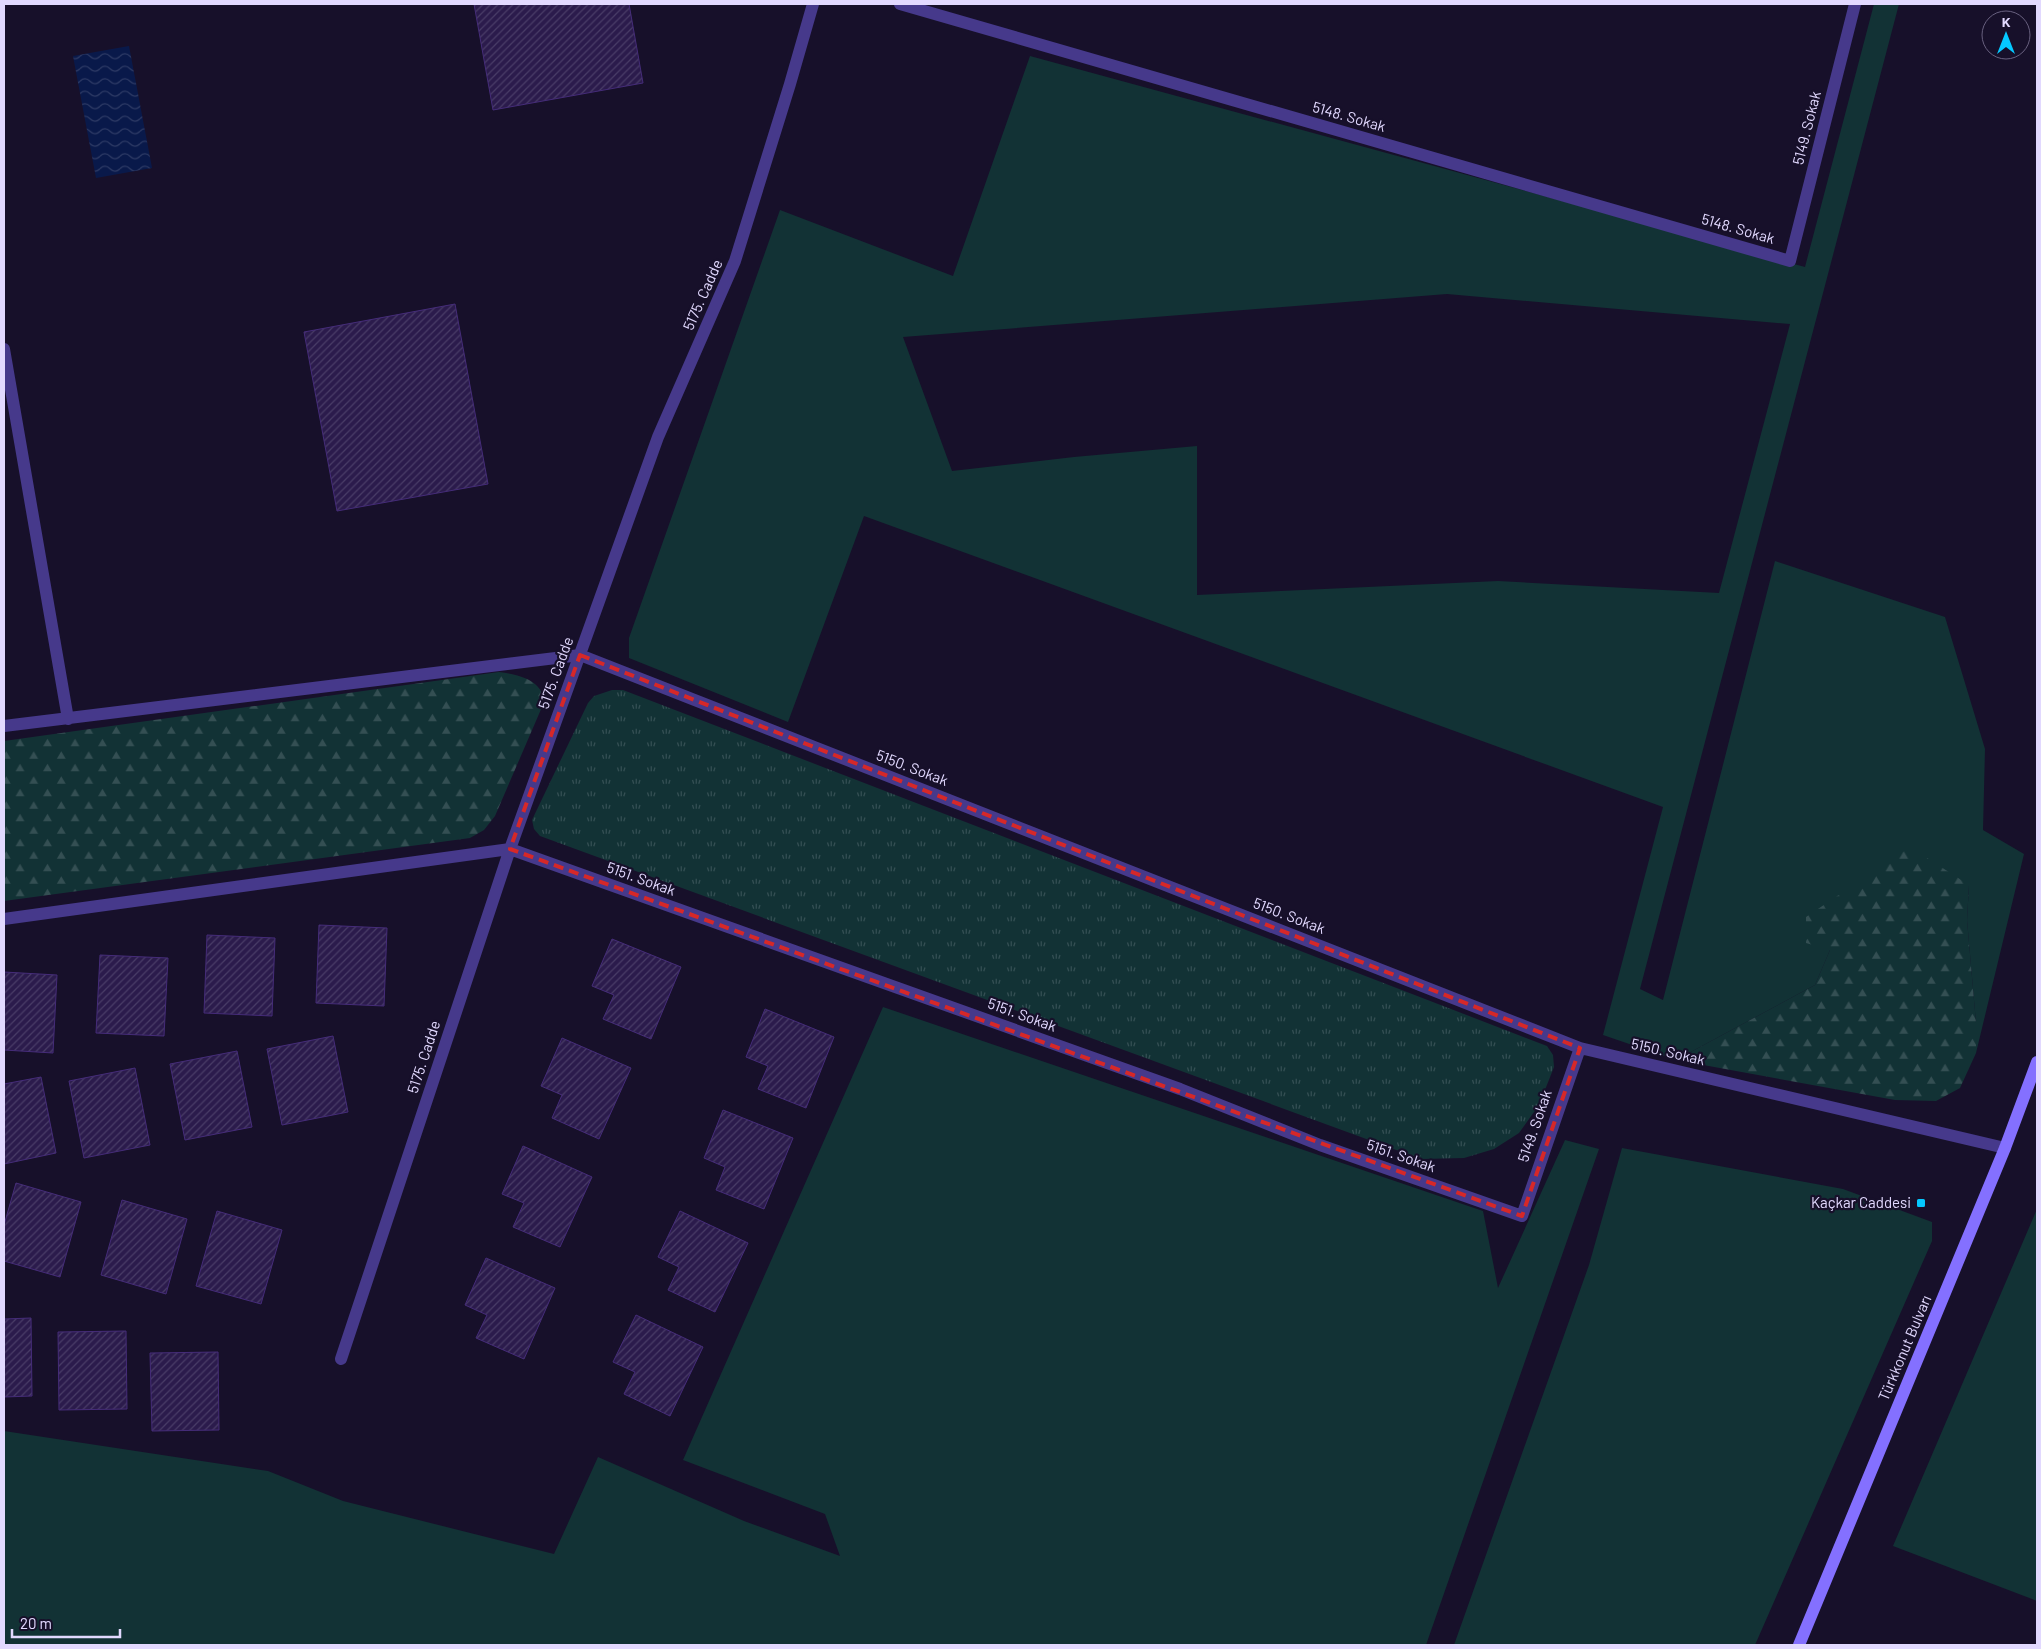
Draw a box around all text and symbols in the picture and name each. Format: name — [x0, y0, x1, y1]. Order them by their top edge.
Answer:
north arrow — [1981, 10, 2031, 60]
text: K — [2002, 13, 2011, 30]
street label: 5149. Sokak — [1788, 89, 1824, 166]
street label: 5148. Sokak — [1311, 97, 1388, 135]
street label: 5148. Sokak — [1700, 209, 1777, 247]
street label: 5175. Cadde — [678, 256, 726, 333]
street label: 5175. Cadde — [534, 634, 576, 711]
street label: 5150. Sokak — [874, 745, 951, 789]
street label: 5151. Sokak — [605, 857, 679, 899]
street label: 5150. Sokak — [1251, 893, 1328, 937]
street label: 5151. Sokak — [986, 993, 1060, 1035]
street label: 5175. Cadde — [403, 1018, 443, 1095]
street label: 5150. Sokak — [1629, 1034, 1707, 1068]
street label: 5149. Sokak — [1513, 1087, 1555, 1164]
street label: 5151. Sokak — [1364, 1135, 1439, 1175]
place label: Kaçkar Caddesi — [1811, 1193, 1911, 1211]
marker: Kaçkar Caddesi — [1915, 1197, 1927, 1209]
street label: Türkkonut Bulvarı — [1874, 1292, 1934, 1403]
scale bar — [12, 1606, 120, 1638]
text: 20 m — [20, 1614, 52, 1632]

